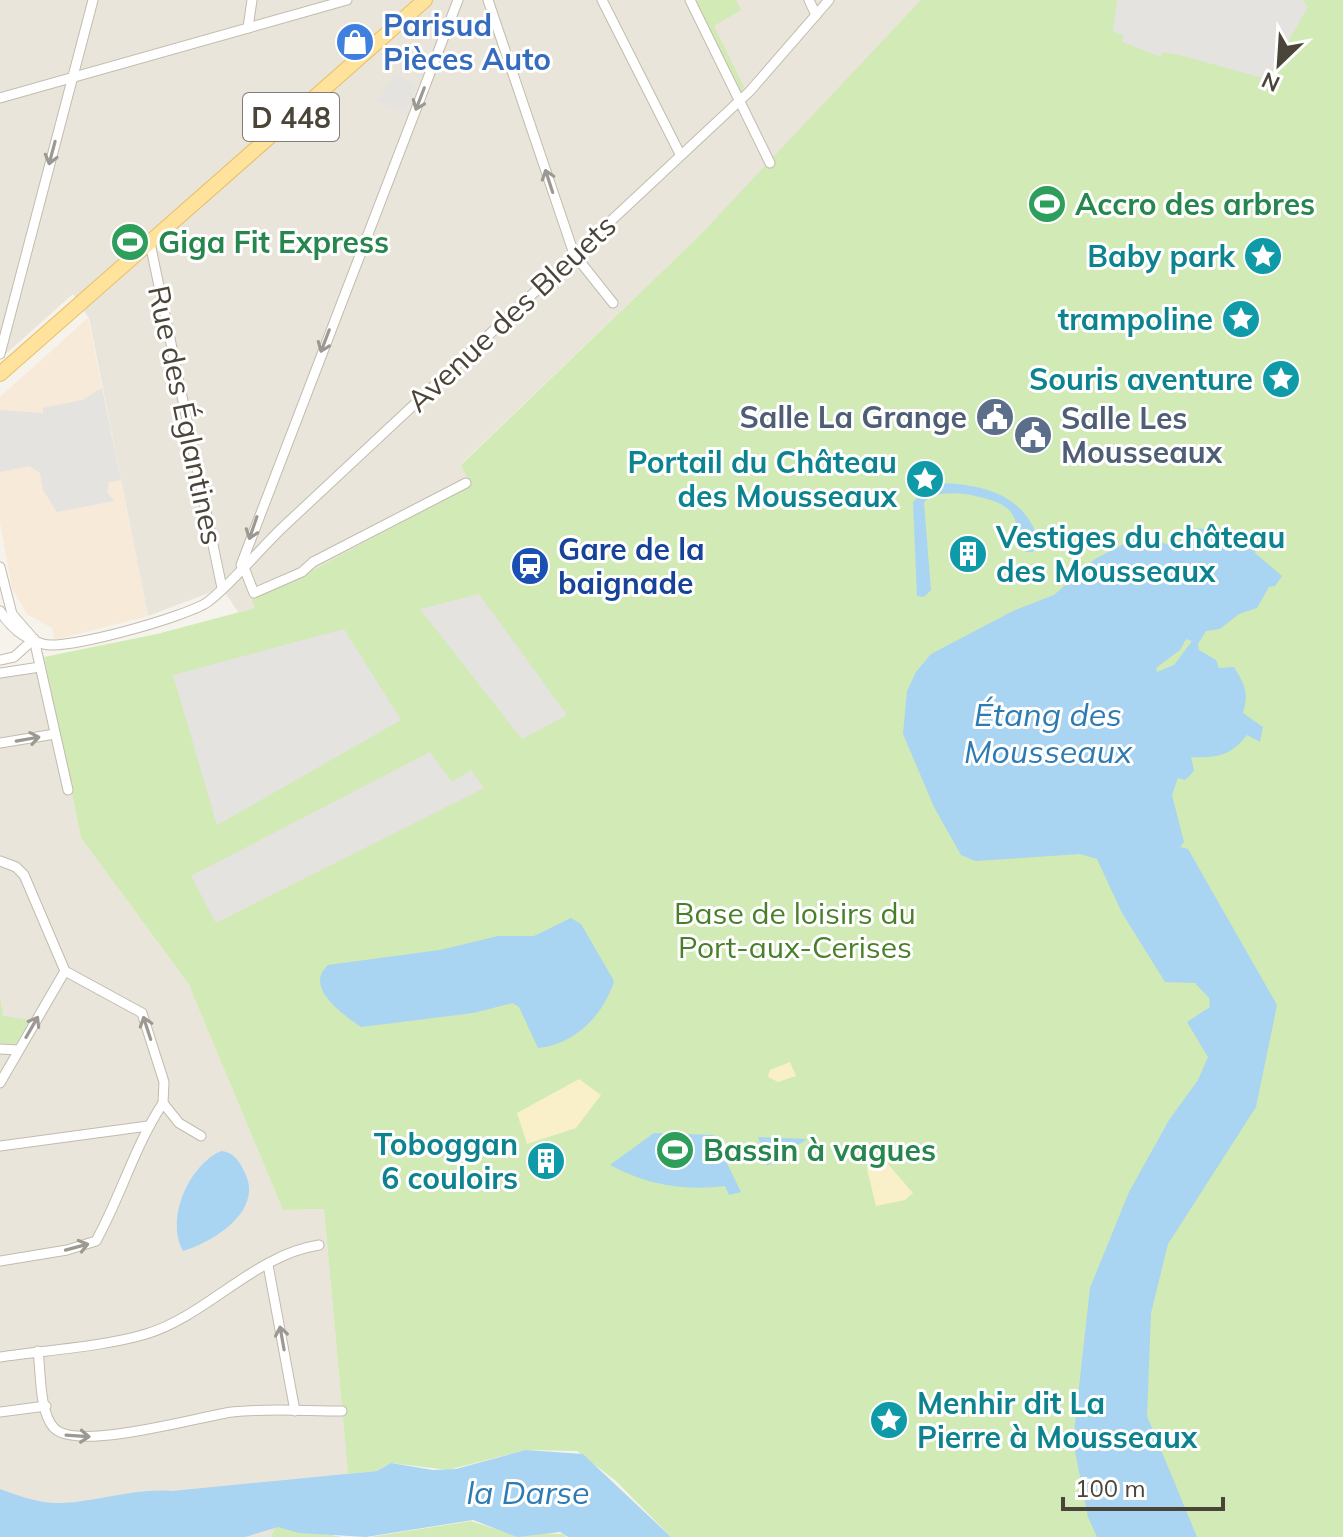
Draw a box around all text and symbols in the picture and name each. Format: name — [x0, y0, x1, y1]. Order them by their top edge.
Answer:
place label: Parisud Pièces Auto — [383, 6, 551, 78]
shop icon: Parisud Pièces Auto — [334, 21, 376, 63]
north arrow — [1239, 24, 1319, 104]
text: N — [1257, 66, 1284, 98]
one-way arrow — [412, 86, 426, 111]
road number: D 448 — [243, 93, 339, 141]
one-way arrow — [44, 140, 59, 166]
one-way arrow — [540, 168, 555, 193]
sports icon: Accro des arbres — [1026, 183, 1068, 225]
place label: Accro des arbres — [1075, 185, 1315, 223]
street label: Avenue des Bleuets — [398, 206, 624, 420]
sports icon: Giga Fit Express — [109, 221, 151, 263]
place label: Giga Fit Express — [158, 223, 389, 261]
place icon: Baby park — [1242, 235, 1284, 277]
place label: Baby park — [1087, 237, 1236, 275]
street label: Rue des Églantines — [140, 282, 232, 548]
place icon: trampoline — [1220, 298, 1262, 340]
place label: trampoline — [1058, 300, 1213, 338]
one-way arrow — [317, 328, 331, 353]
place icon: Souris aventure — [1260, 358, 1302, 400]
place label: Souris aventure — [1029, 360, 1253, 398]
public building icon: Salle La Grange — [974, 396, 1016, 438]
place label: Salle La Grange — [739, 398, 967, 436]
place label: Salle Les Mousseaux — [1061, 399, 1223, 471]
public building icon: Salle Les Mousseaux — [1012, 414, 1054, 456]
place label: Portail du Château des Mousseaux — [627, 443, 898, 515]
place icon: Portail du Château des Mousseaux — [904, 458, 946, 500]
one-way arrow — [244, 515, 259, 540]
place label: Vestiges du château des Mousseaux — [995, 518, 1285, 590]
place label: Gare de la baignade — [558, 530, 705, 602]
building icon: Vestiges du château des Mousseaux — [947, 533, 989, 575]
station icon: Gare de la baignade — [509, 545, 551, 587]
water label: Étang des Mousseaux — [964, 694, 1133, 771]
one-way arrow — [14, 730, 40, 745]
park label: Base de loisirs du Port-aux-Cerises — [674, 894, 916, 966]
one-way arrow — [24, 1016, 40, 1039]
one-way arrow — [138, 1016, 153, 1041]
place label: Toboggan 6 couloirs — [374, 1125, 518, 1197]
sports icon: Bassin à vagues — [654, 1129, 696, 1171]
place label: Bassin à vagues — [703, 1131, 936, 1169]
building icon: Toboggan 6 couloirs — [525, 1140, 567, 1182]
one-way arrow — [63, 1239, 89, 1254]
one-way arrow — [273, 1326, 288, 1351]
place label: Menhir dit La Pierre à Mousseaux — [917, 1384, 1198, 1456]
place icon: Menhir dit La Pierre à Mousseaux — [868, 1399, 910, 1441]
one-way arrow — [65, 1429, 91, 1444]
scale bar — [1063, 1461, 1223, 1511]
water label: la Darse — [466, 1472, 590, 1512]
text: 100 m — [1075, 1473, 1146, 1503]

